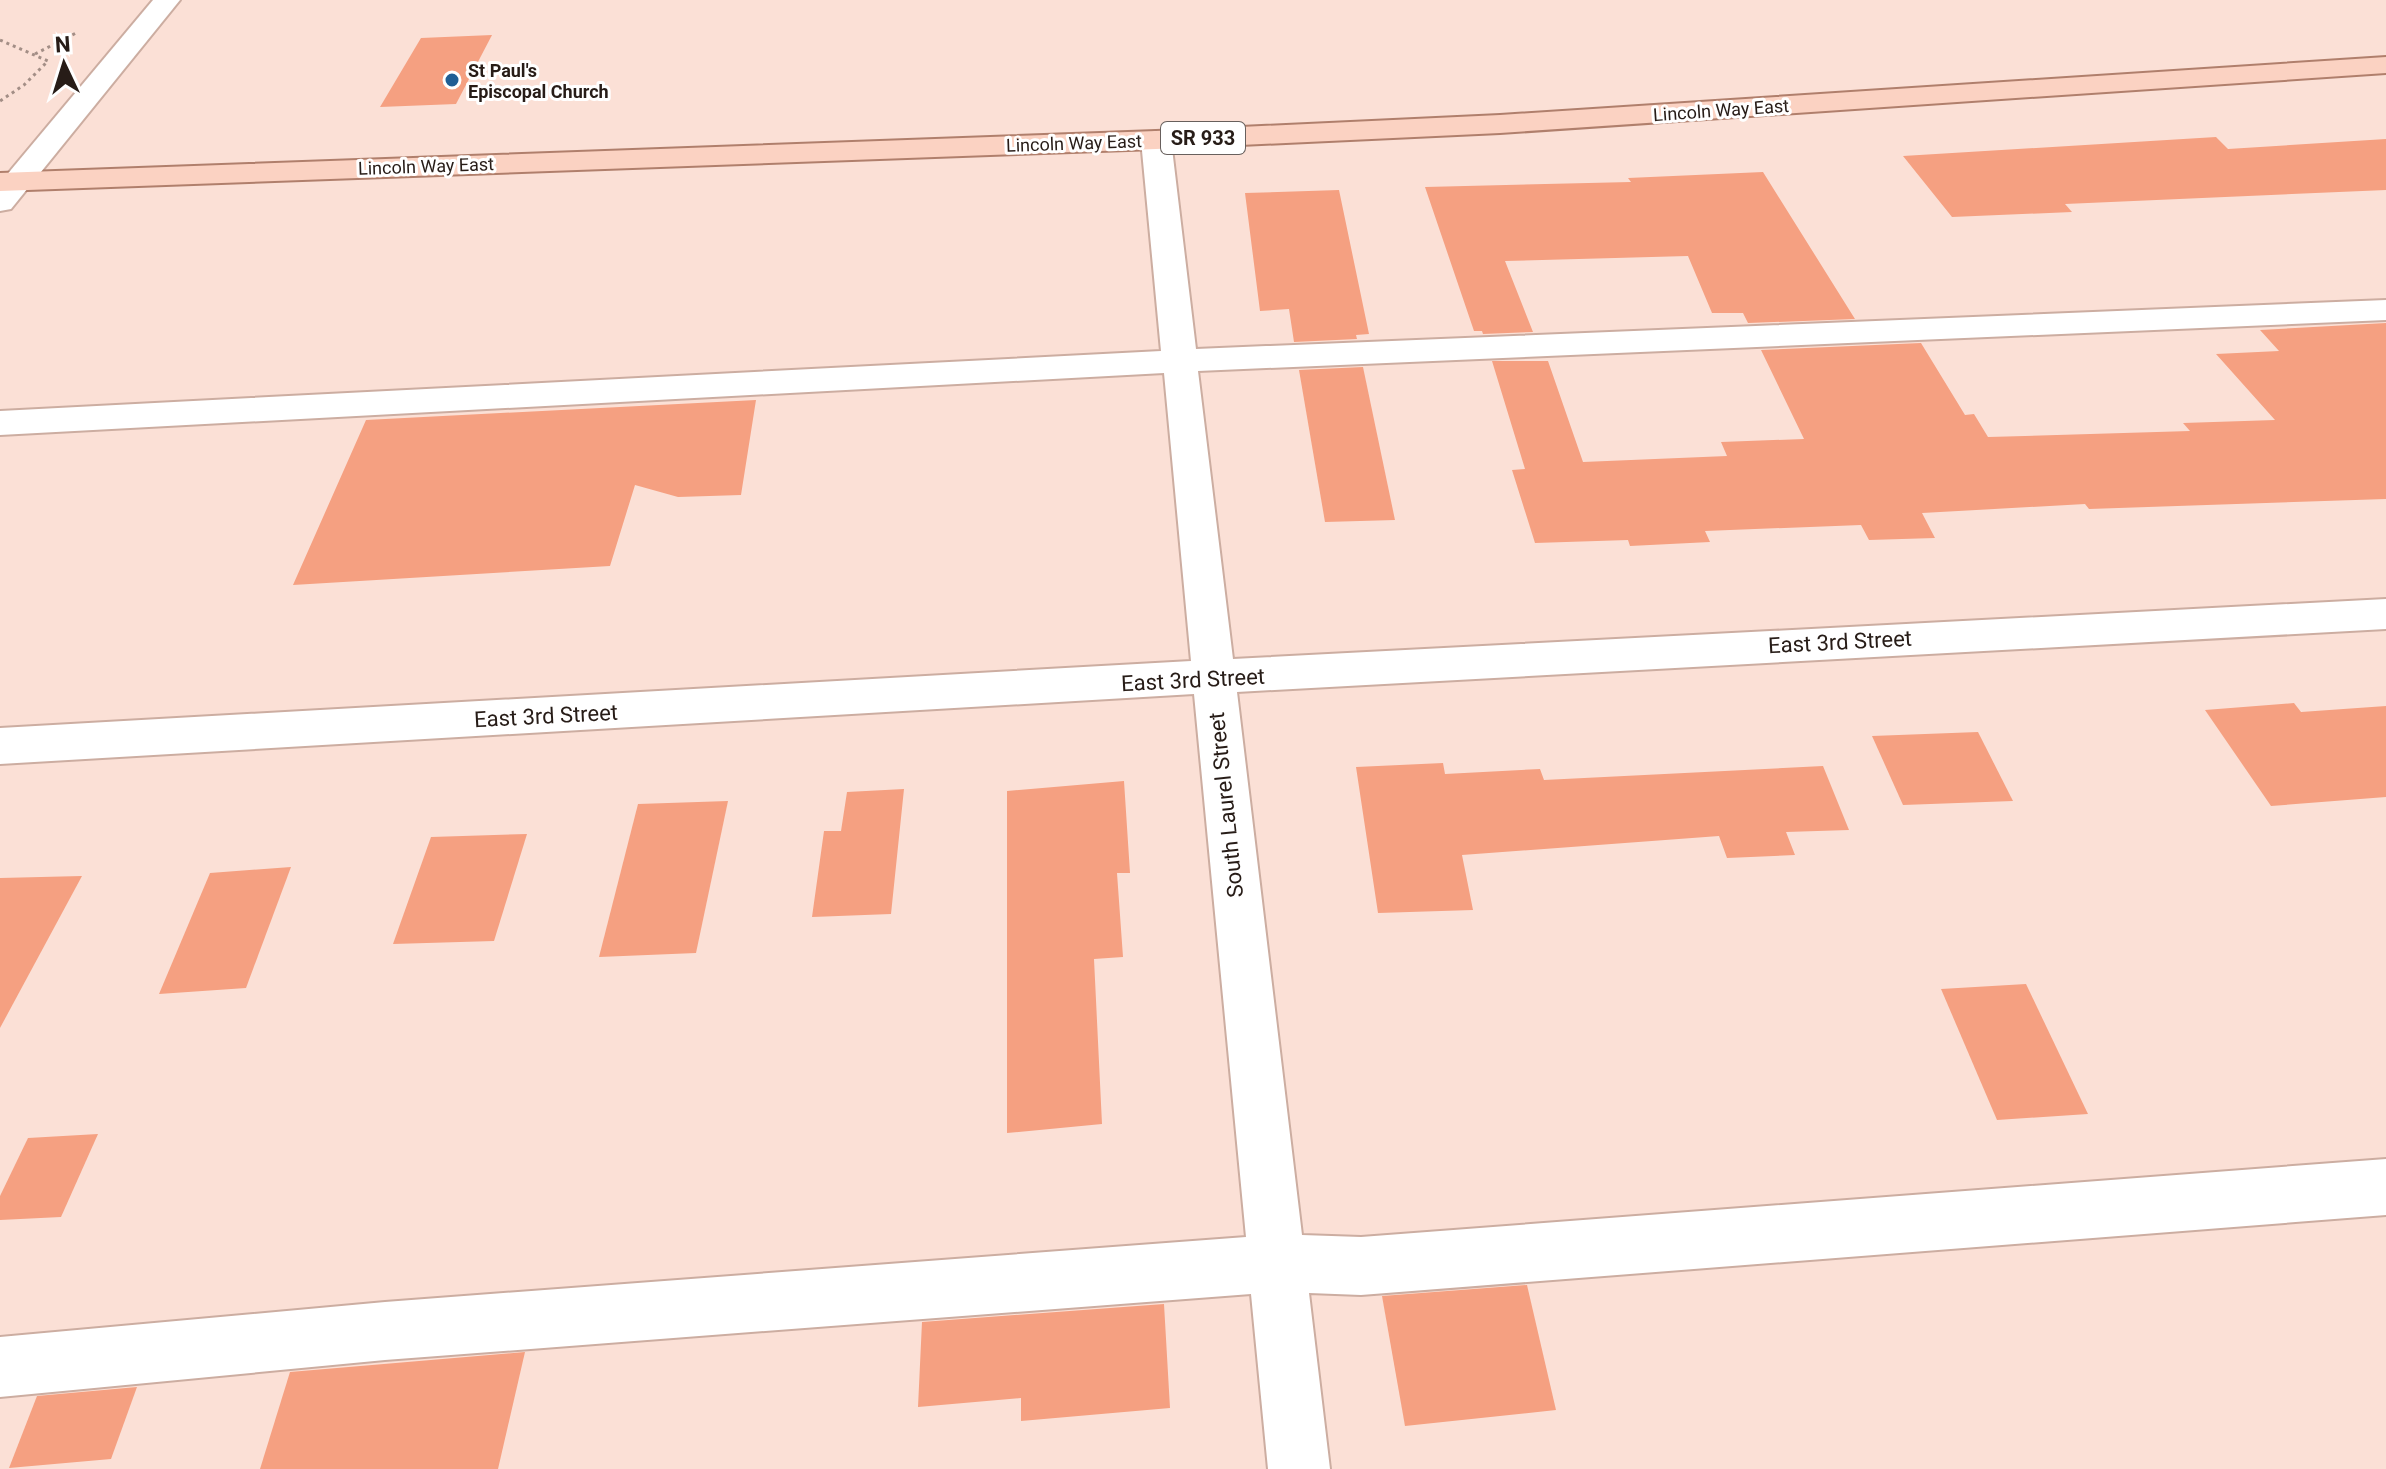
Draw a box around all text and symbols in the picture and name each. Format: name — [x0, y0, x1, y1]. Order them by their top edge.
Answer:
north arrow — [24, 24, 104, 104]
text: N — [54, 32, 71, 58]
place label: St Paul's Episcopal Church — [468, 60, 609, 102]
marker: St Paul's Episcopal Church — [443, 71, 461, 89]
street label: Lincoln Way East — [1652, 95, 1790, 125]
road number: SR 933 — [1161, 122, 1245, 154]
street label: Lincoln Way East — [1006, 130, 1142, 156]
street label: Lincoln Way East — [358, 153, 494, 179]
street label: East 3rd Street — [1767, 626, 1913, 658]
street label: East 3rd Street — [1120, 664, 1266, 696]
street label: East 3rd Street — [473, 700, 619, 732]
street label: South Laurel Street — [1204, 711, 1248, 899]

